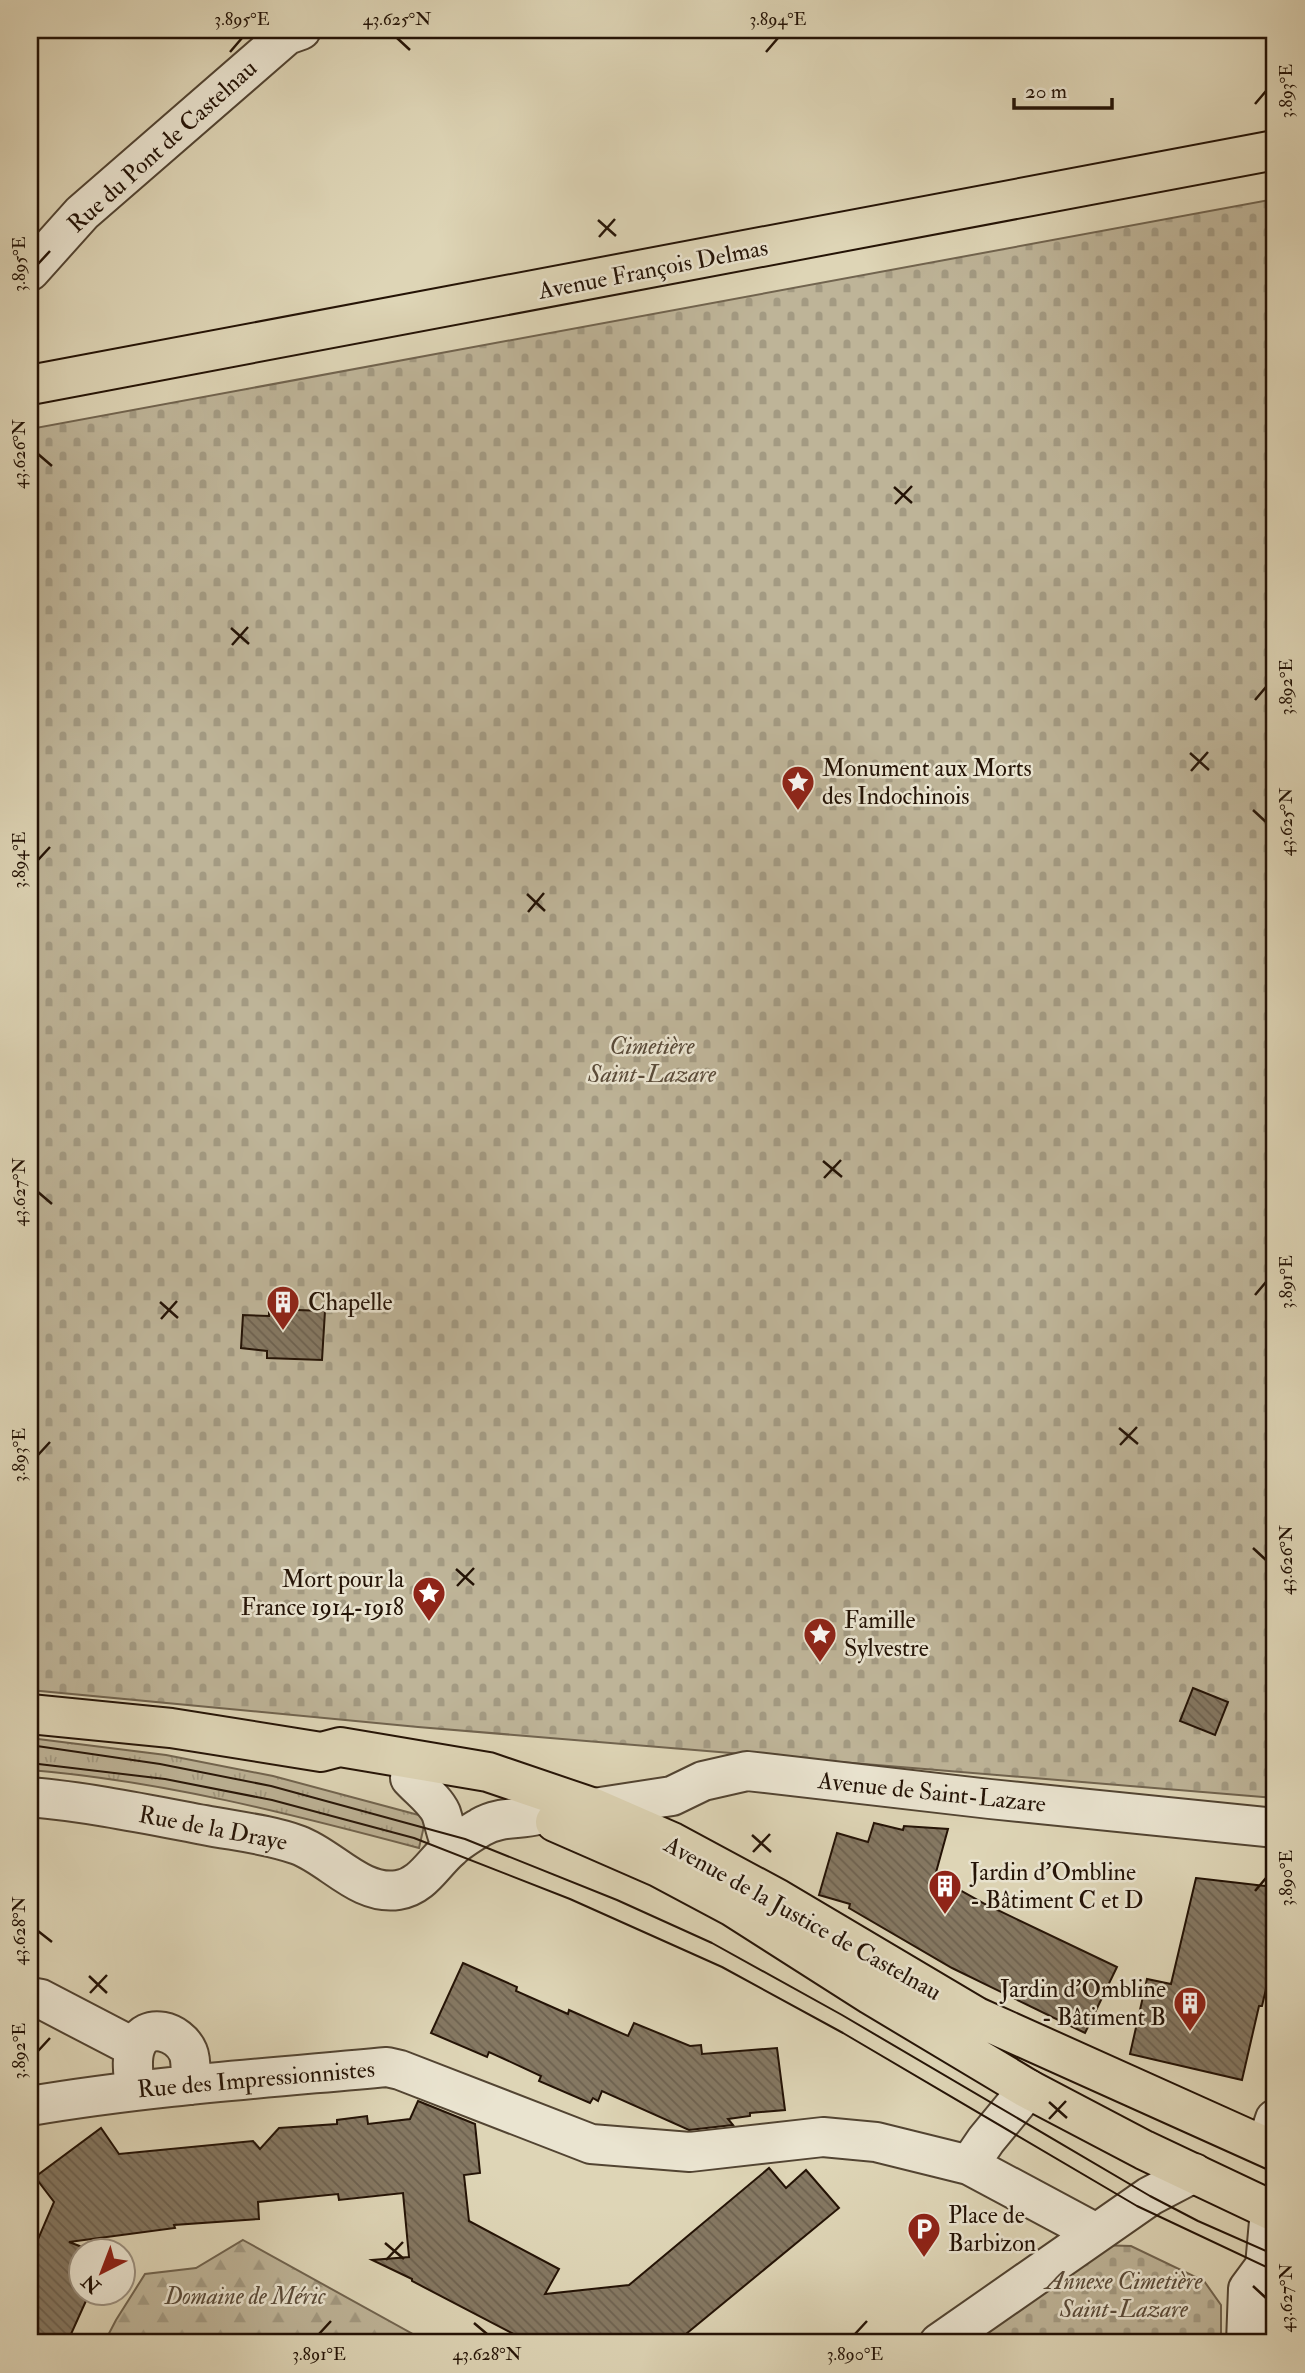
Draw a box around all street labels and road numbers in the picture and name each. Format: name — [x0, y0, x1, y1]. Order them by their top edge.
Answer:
street label: Rue du Pont de Castelnau — [61, 53, 264, 240]
street label: Avenue François Delmas — [535, 232, 771, 307]
street label: Avenue de Saint-Lazare — [816, 1765, 1047, 1820]
street label: Rue de la Draye — [136, 1799, 290, 1858]
street label: Avenue de la Justice de Castelnau — [658, 1829, 947, 2008]
street label: Rue des Impressionnistes — [136, 2054, 376, 2105]

